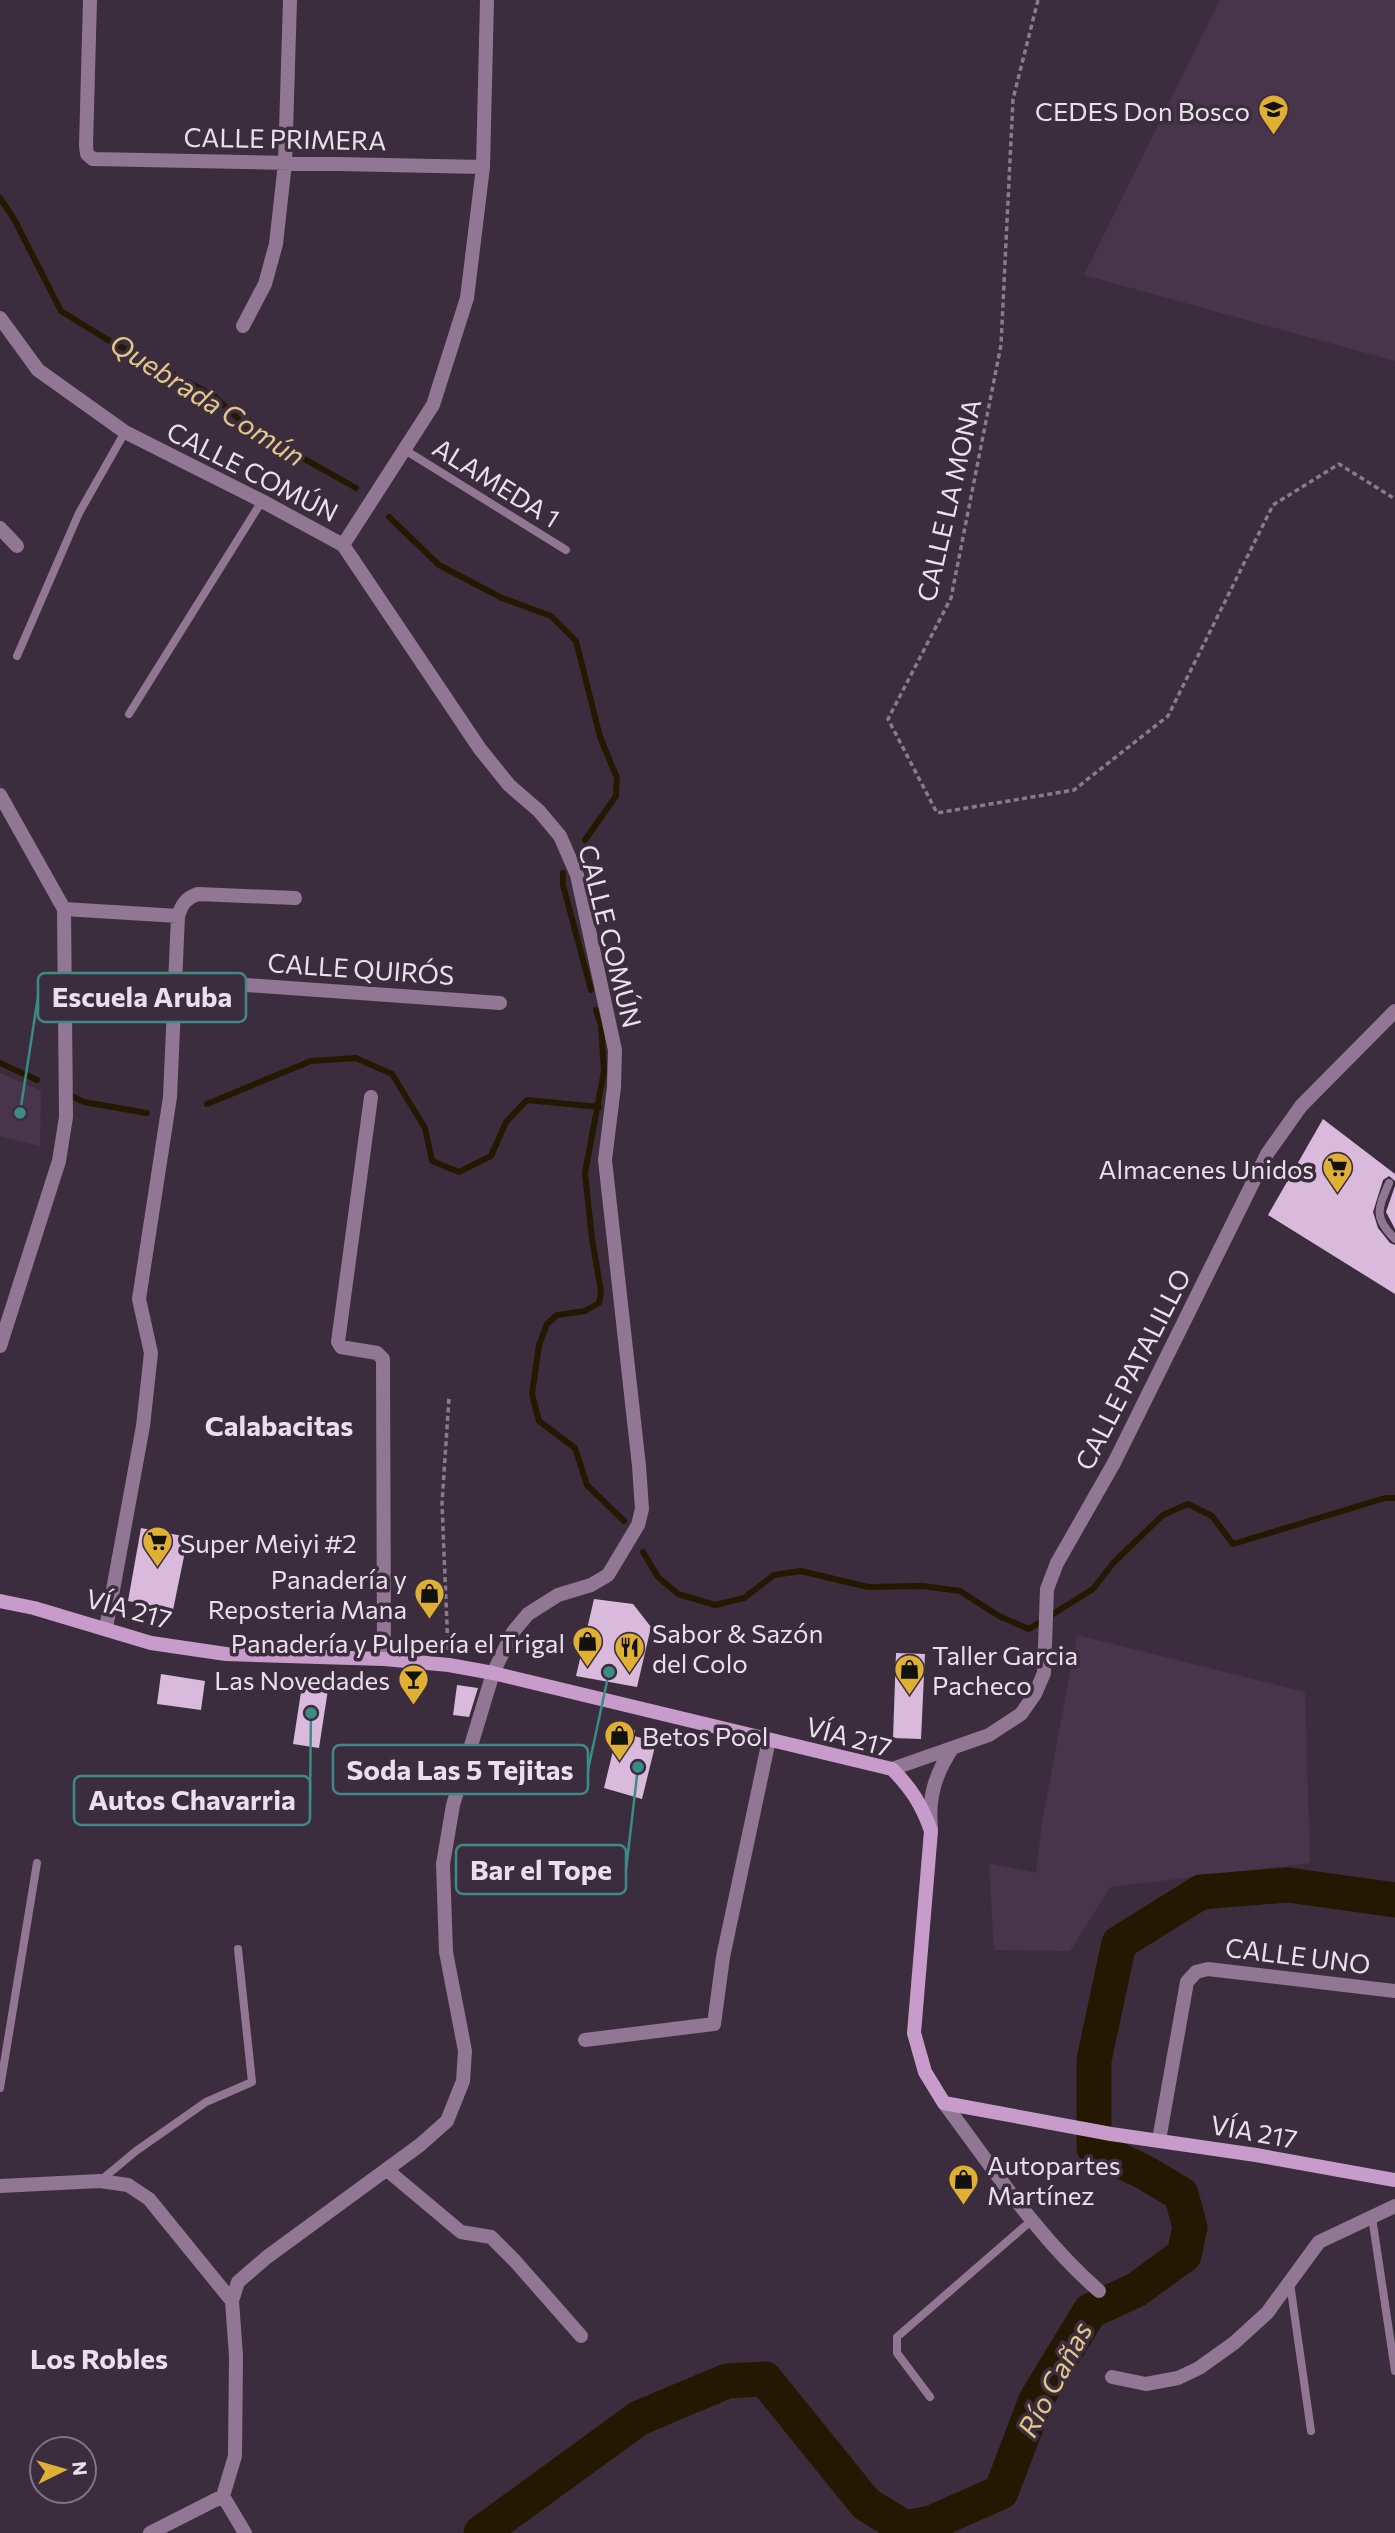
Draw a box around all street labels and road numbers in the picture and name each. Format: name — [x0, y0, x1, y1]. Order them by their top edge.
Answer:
street label: CALLE PRIMERA — [183, 121, 387, 155]
street label: CALLE LA MONA — [910, 396, 986, 604]
street label: CALLE COMÚN — [162, 415, 344, 527]
street label: ALAMEDA 1 — [428, 431, 566, 533]
street label: CALLE COMÚN — [573, 841, 649, 1031]
street label: CALLE QUIRÓS — [267, 946, 455, 990]
street label: CALLE PATALILLO — [1068, 1263, 1196, 1475]
street label: VÍA 217 — [83, 1582, 175, 1634]
street label: VÍA 217 — [803, 1710, 895, 1762]
street label: CALLE UNO — [1224, 1931, 1372, 1979]
street label: VÍA 217 — [1208, 2108, 1300, 2154]

